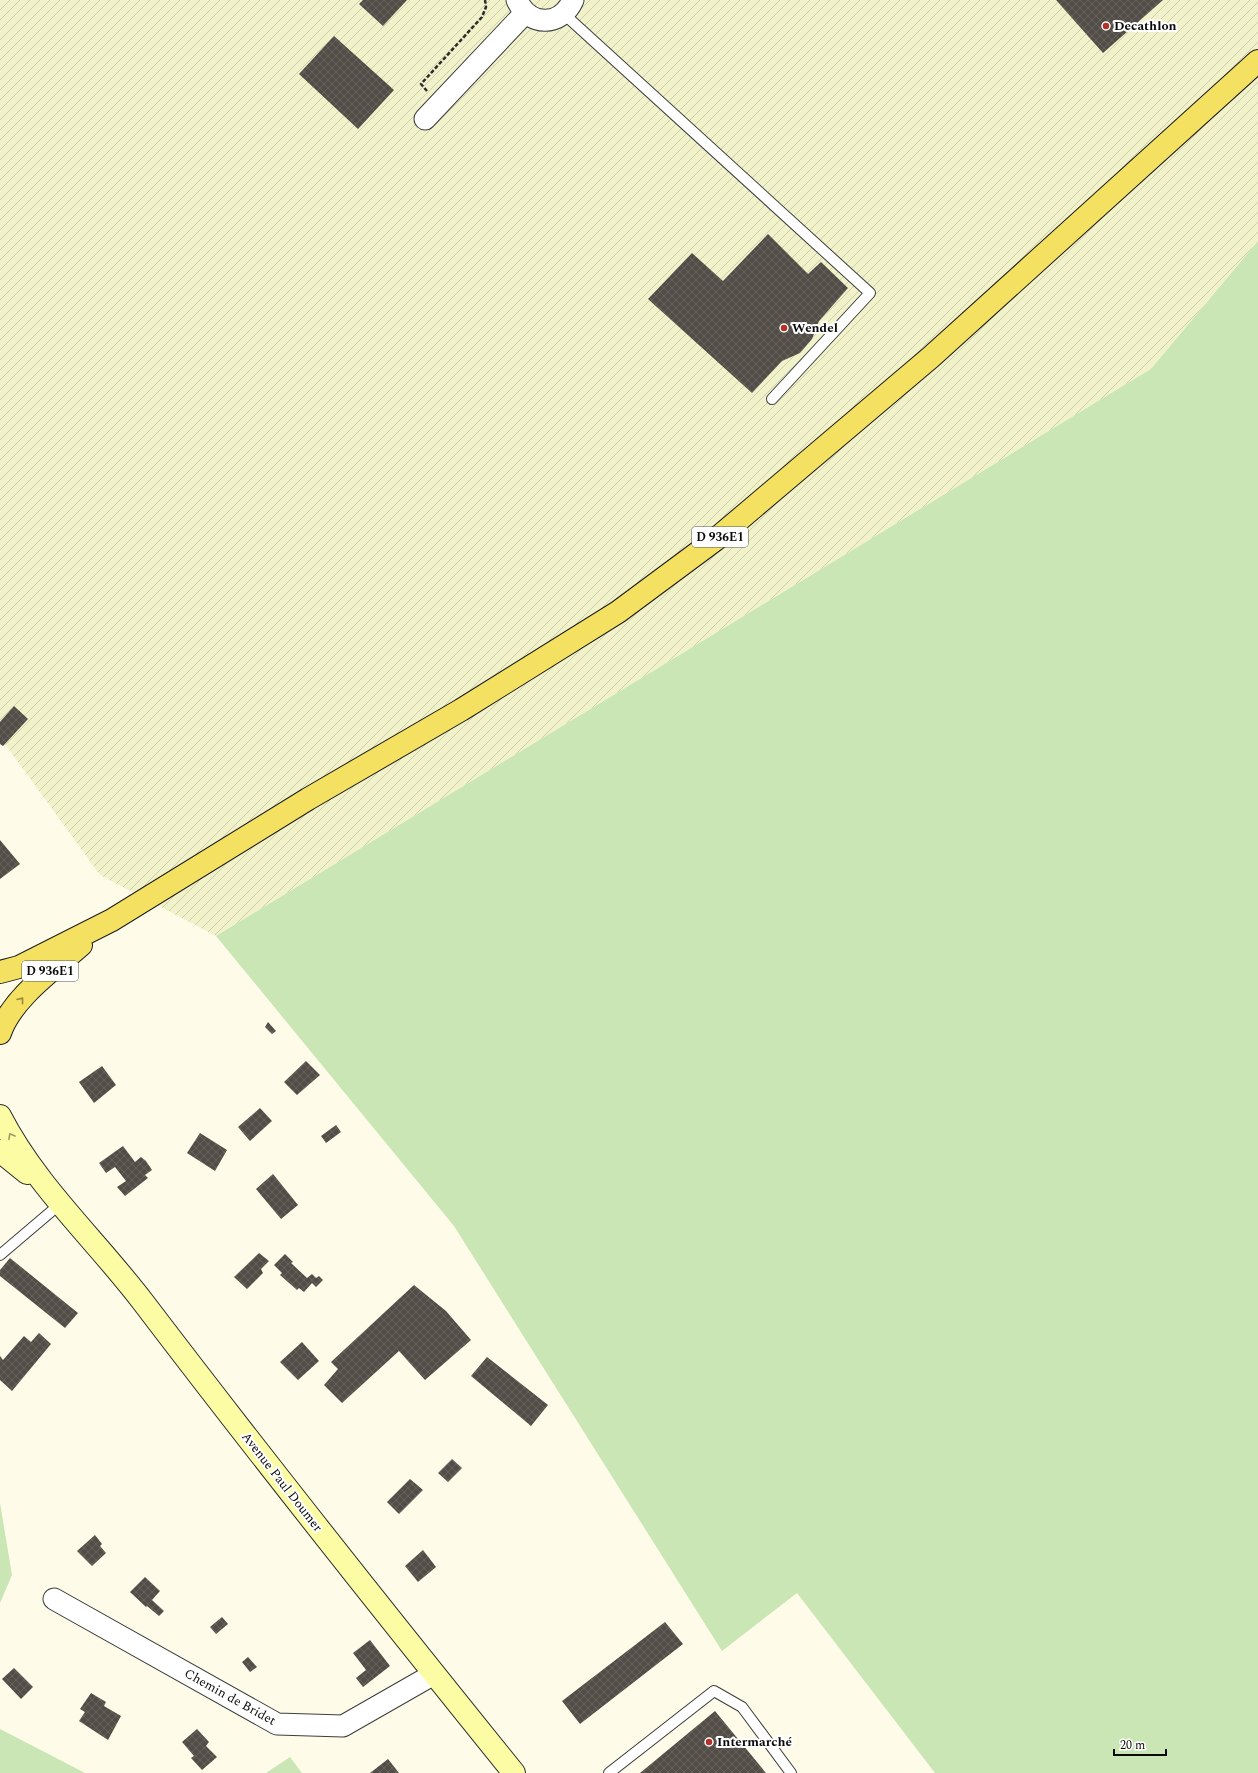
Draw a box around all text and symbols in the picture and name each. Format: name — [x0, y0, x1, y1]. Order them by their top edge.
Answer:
place label: Decathlon — [1114, 16, 1177, 36]
marker: Decathlon — [1101, 21, 1111, 31]
place label: Wendel — [792, 318, 838, 338]
marker: Wendel — [779, 323, 789, 333]
road number: D 936E1 — [692, 527, 748, 547]
road number: D 936E1 — [22, 961, 78, 981]
one-way arrow — [16, 998, 23, 1005]
one-way arrow — [8, 1133, 16, 1141]
street label: Avenue Paul Doumer — [237, 1428, 327, 1536]
street label: Chemin de Bridet — [181, 1664, 280, 1731]
scale bar — [1114, 1731, 1166, 1757]
place label: Intermarché — [717, 1732, 792, 1752]
text: 20 m — [1120, 1736, 1145, 1755]
marker: Intermarché — [704, 1737, 714, 1747]

